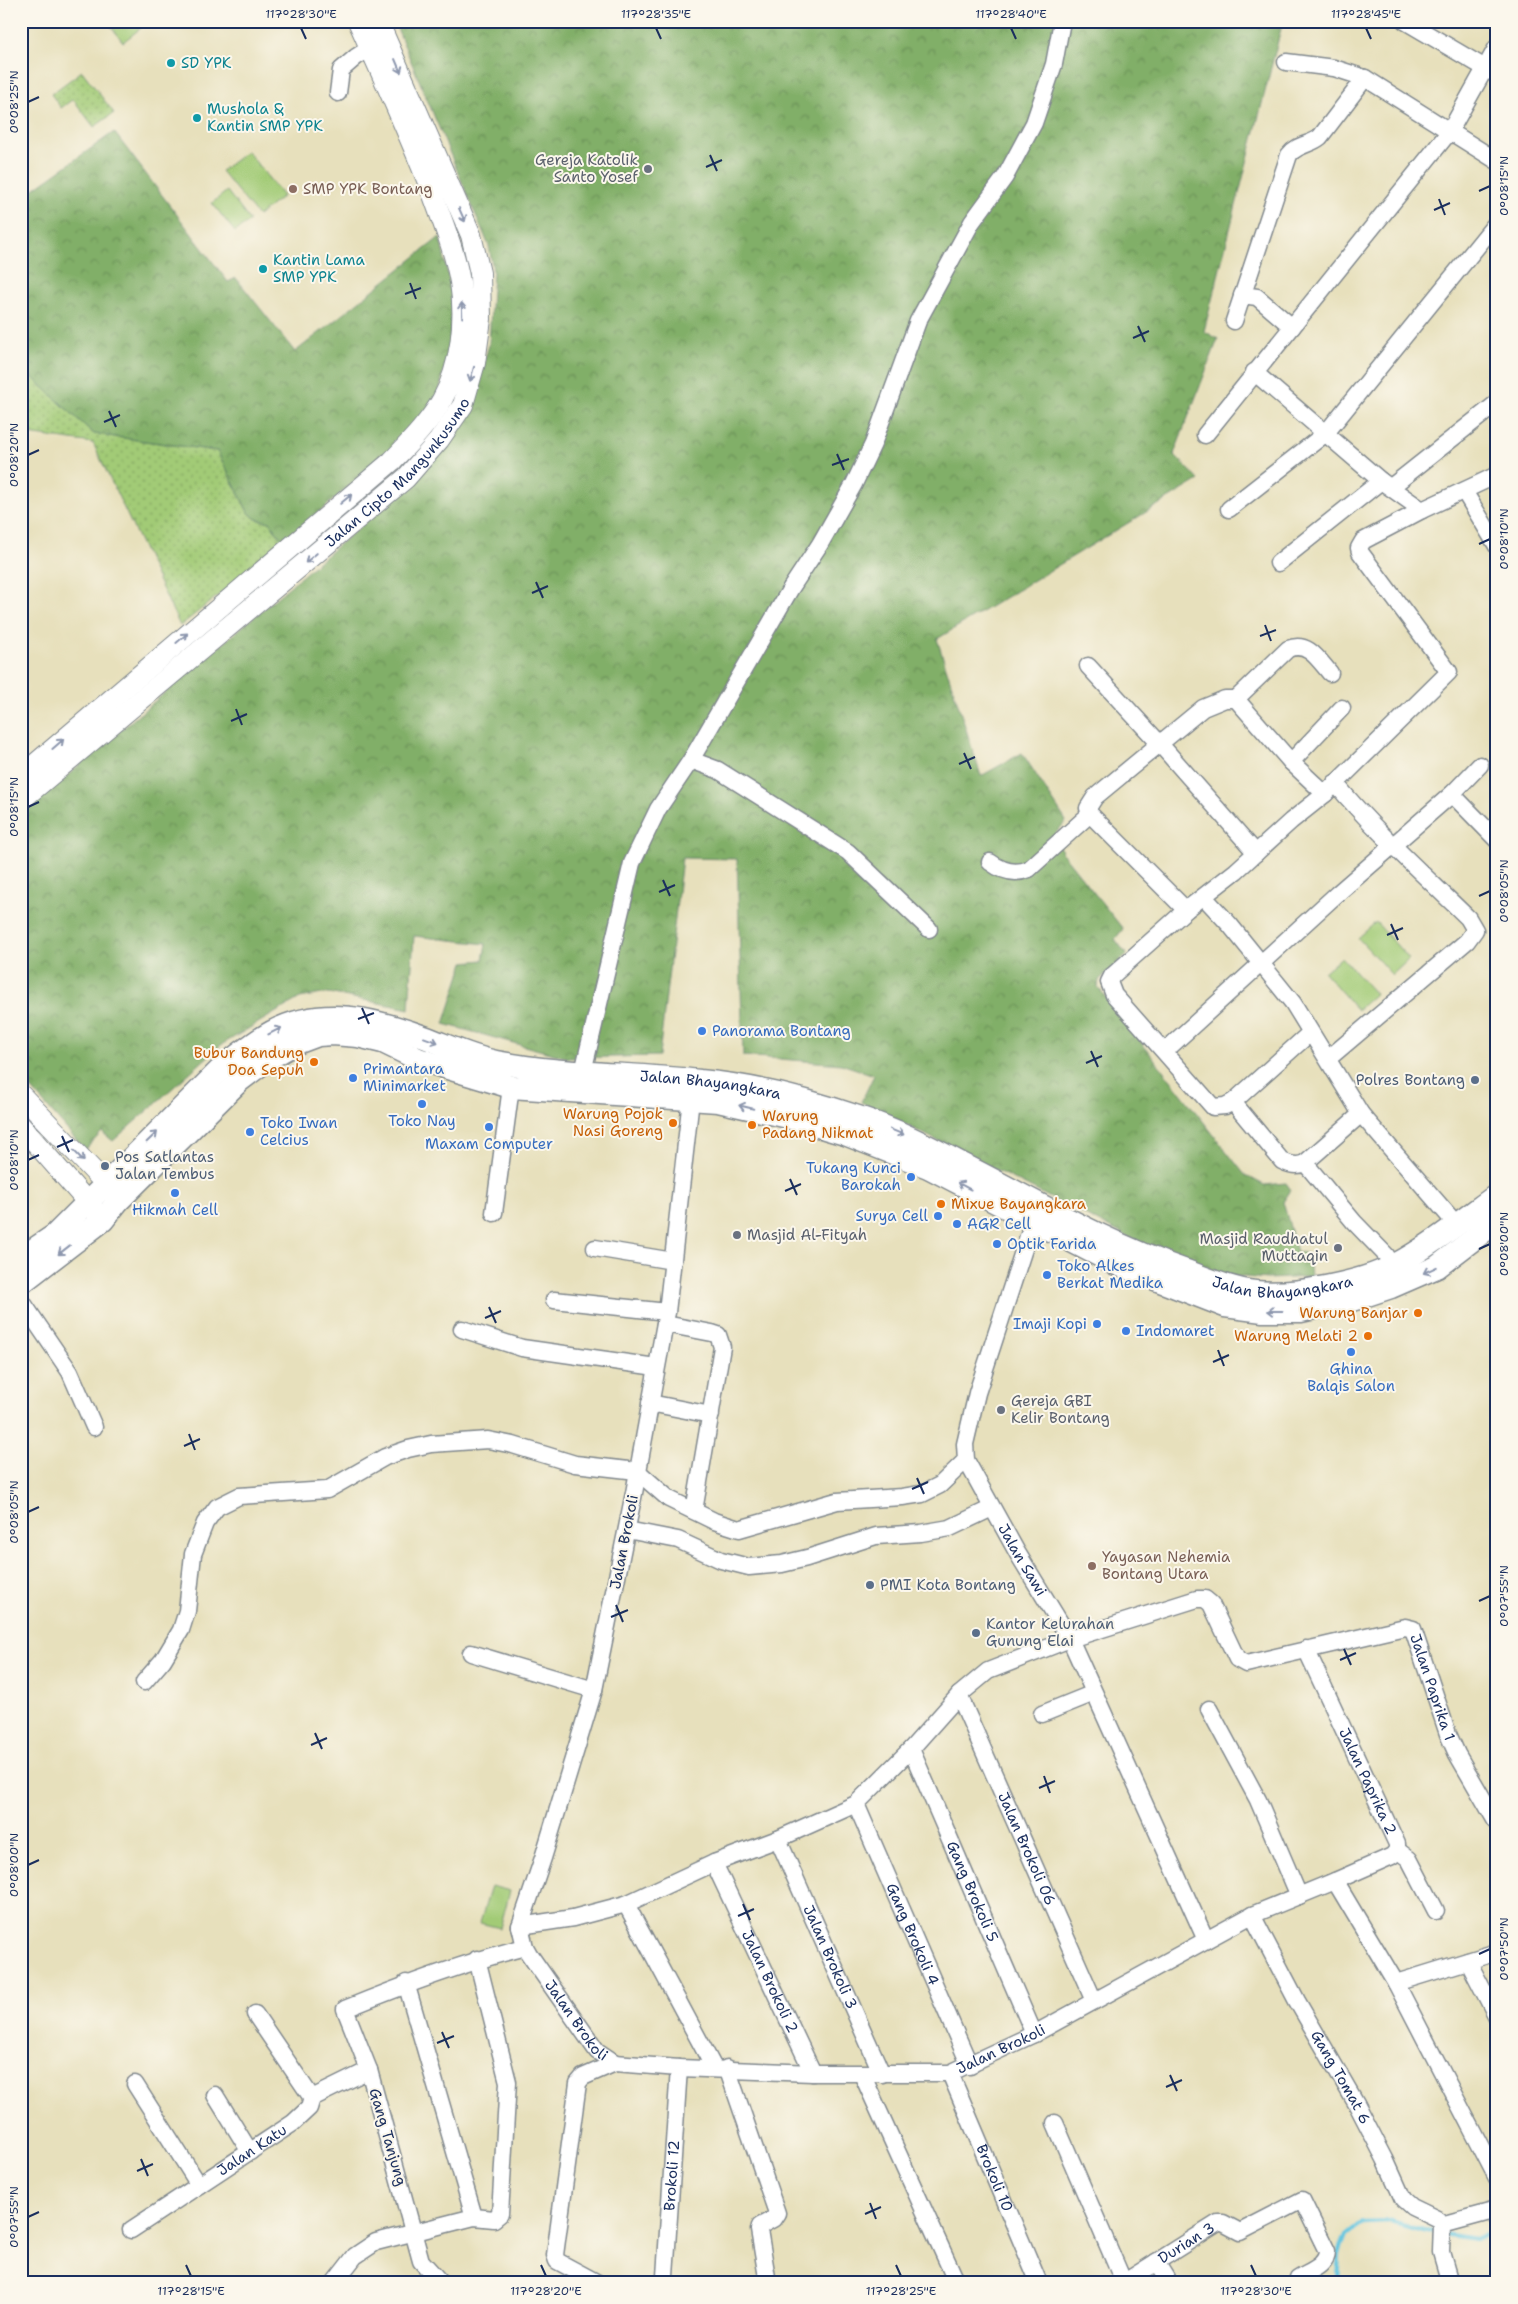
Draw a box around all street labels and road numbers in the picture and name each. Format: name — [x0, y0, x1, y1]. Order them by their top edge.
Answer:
street label: Jalan Cipto Mangunkusumo — [321, 396, 474, 552]
street label: Jalan Bhayangkara — [639, 1066, 783, 1104]
street label: Jalan Bhayangkara — [1209, 1271, 1355, 1303]
street label: Jalan Brokoli — [605, 1493, 643, 1591]
street label: Jalan Sawi — [993, 1520, 1051, 1600]
street label: Jalan Paprika 1 — [1405, 1631, 1460, 1744]
street label: Jalan Paprika 2 — [1334, 1725, 1401, 1838]
street label: Jalan Brokoli 06 — [993, 1789, 1061, 1908]
street label: Gang Brokoli 5 — [942, 1838, 1003, 1945]
street label: Gang Brokoli 4 — [882, 1880, 944, 1988]
street label: Jalan Brokoli 3 — [798, 1902, 862, 2012]
street label: Jalan Brokoli 2 — [737, 1927, 803, 2036]
street label: Jalan Brokoli — [540, 1976, 612, 2066]
street label: Jalan Brokoli — [953, 2020, 1049, 2079]
street label: Gang Tomat 6 — [1306, 2027, 1375, 2128]
street label: Gang Tanjung — [365, 2086, 411, 2188]
street label: Jalan Katu — [213, 2120, 291, 2180]
street label: Brokoli 12 — [659, 2139, 684, 2212]
street label: Brokoli 10 — [971, 2141, 1018, 2215]
street label: Durian 3 — [1154, 2218, 1219, 2268]

